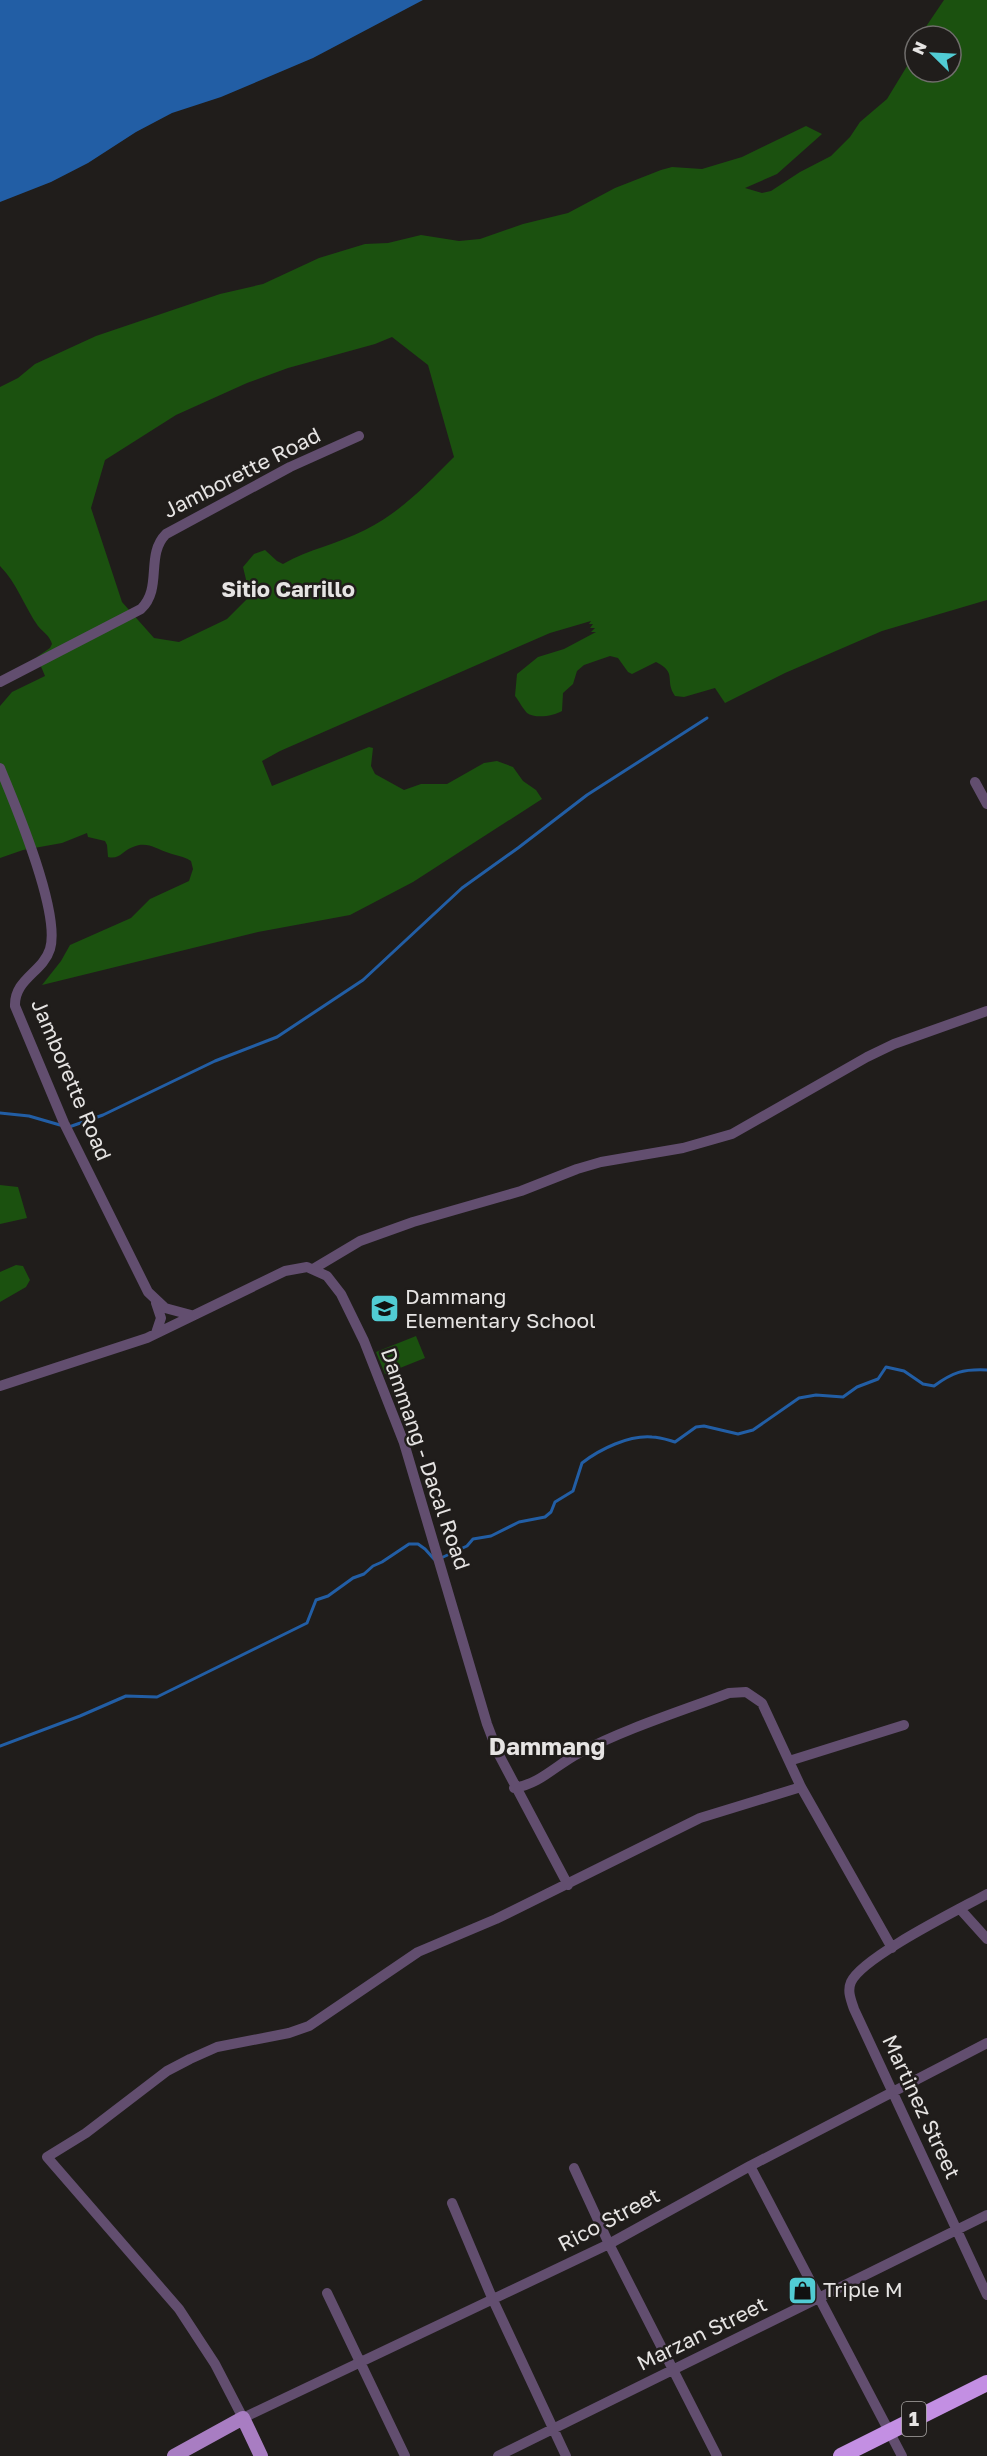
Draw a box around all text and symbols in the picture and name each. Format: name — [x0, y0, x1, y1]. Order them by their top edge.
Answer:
north arrow — [903, 24, 963, 84]
text: N — [908, 38, 931, 58]
street label: Jamborette Road — [158, 421, 325, 523]
district label: Sitio Carrillo — [221, 575, 355, 602]
street label: Jamborette Road — [26, 995, 118, 1164]
place label: Dammang Elementary School — [405, 1283, 596, 1333]
school or university icon: Dammang Elementary School — [368, 1293, 400, 1325]
street label: Dammang - Dacal Road — [376, 1344, 476, 1573]
district label: Dammang — [489, 1731, 605, 1760]
street label: Martinez Street — [877, 2030, 967, 2183]
street label: Rico Street — [553, 2181, 664, 2257]
shop icon: Triple M — [786, 2274, 818, 2306]
place label: Triple M — [823, 2276, 903, 2302]
street label: Marzan Street — [632, 2290, 771, 2376]
road number: 1 — [902, 2402, 926, 2436]

